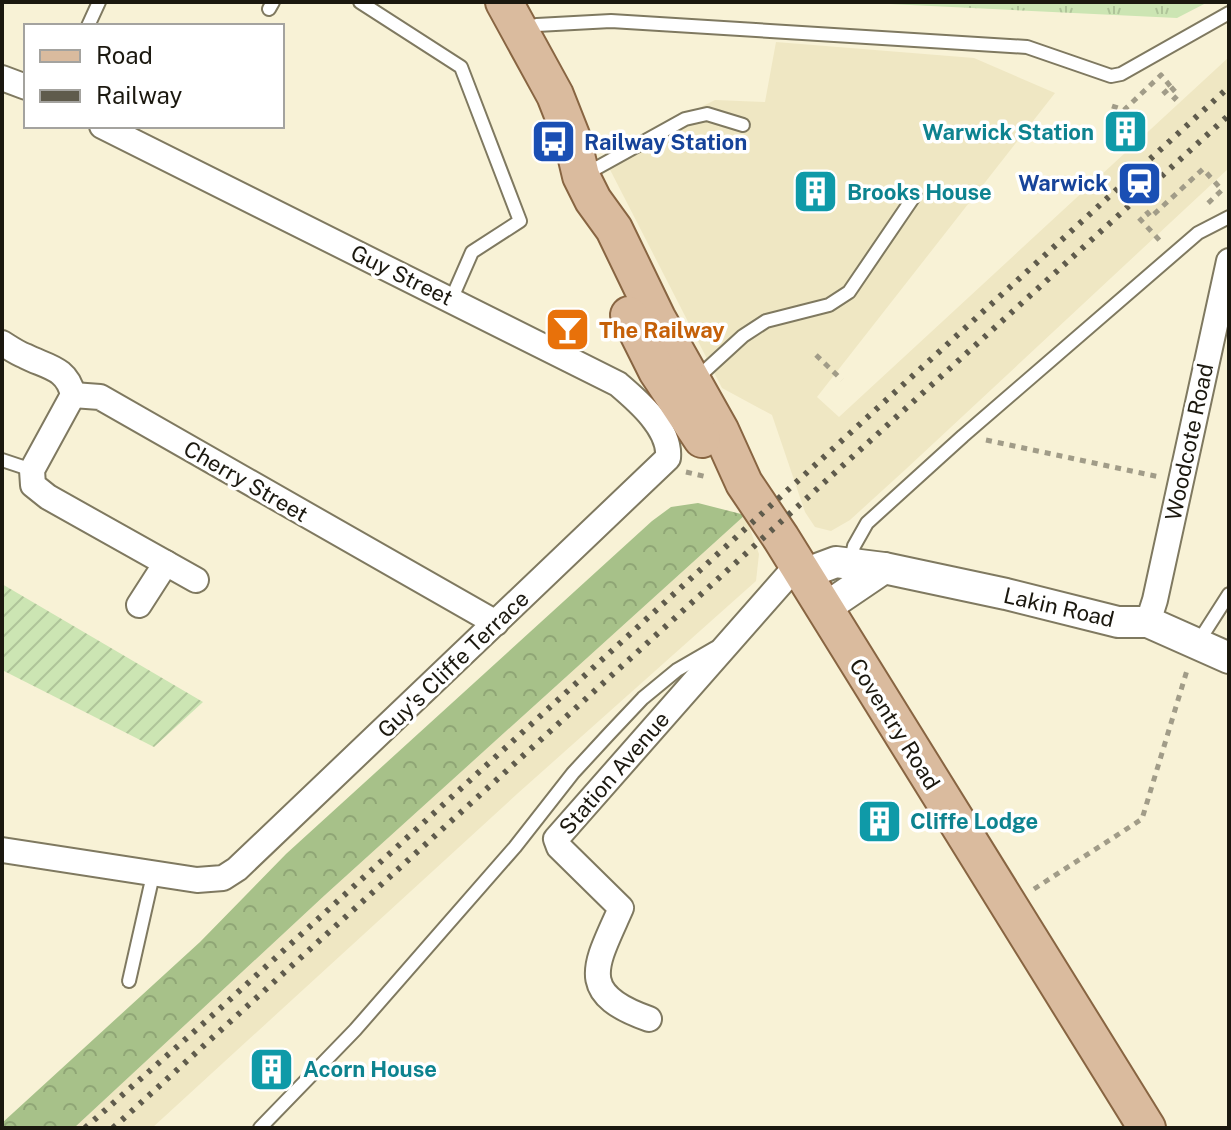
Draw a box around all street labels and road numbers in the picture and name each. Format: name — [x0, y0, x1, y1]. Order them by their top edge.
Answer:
street label: Guy Street — [347, 239, 457, 311]
street label: Woodcote Road — [1160, 361, 1218, 523]
street label: Cherry Street — [179, 435, 313, 527]
street label: Lakin Road — [1001, 582, 1117, 632]
street label: Guy's Cliffe Terrace — [372, 585, 534, 743]
street label: Coventry Road — [844, 654, 946, 794]
street label: Station Avenue — [553, 706, 675, 840]

